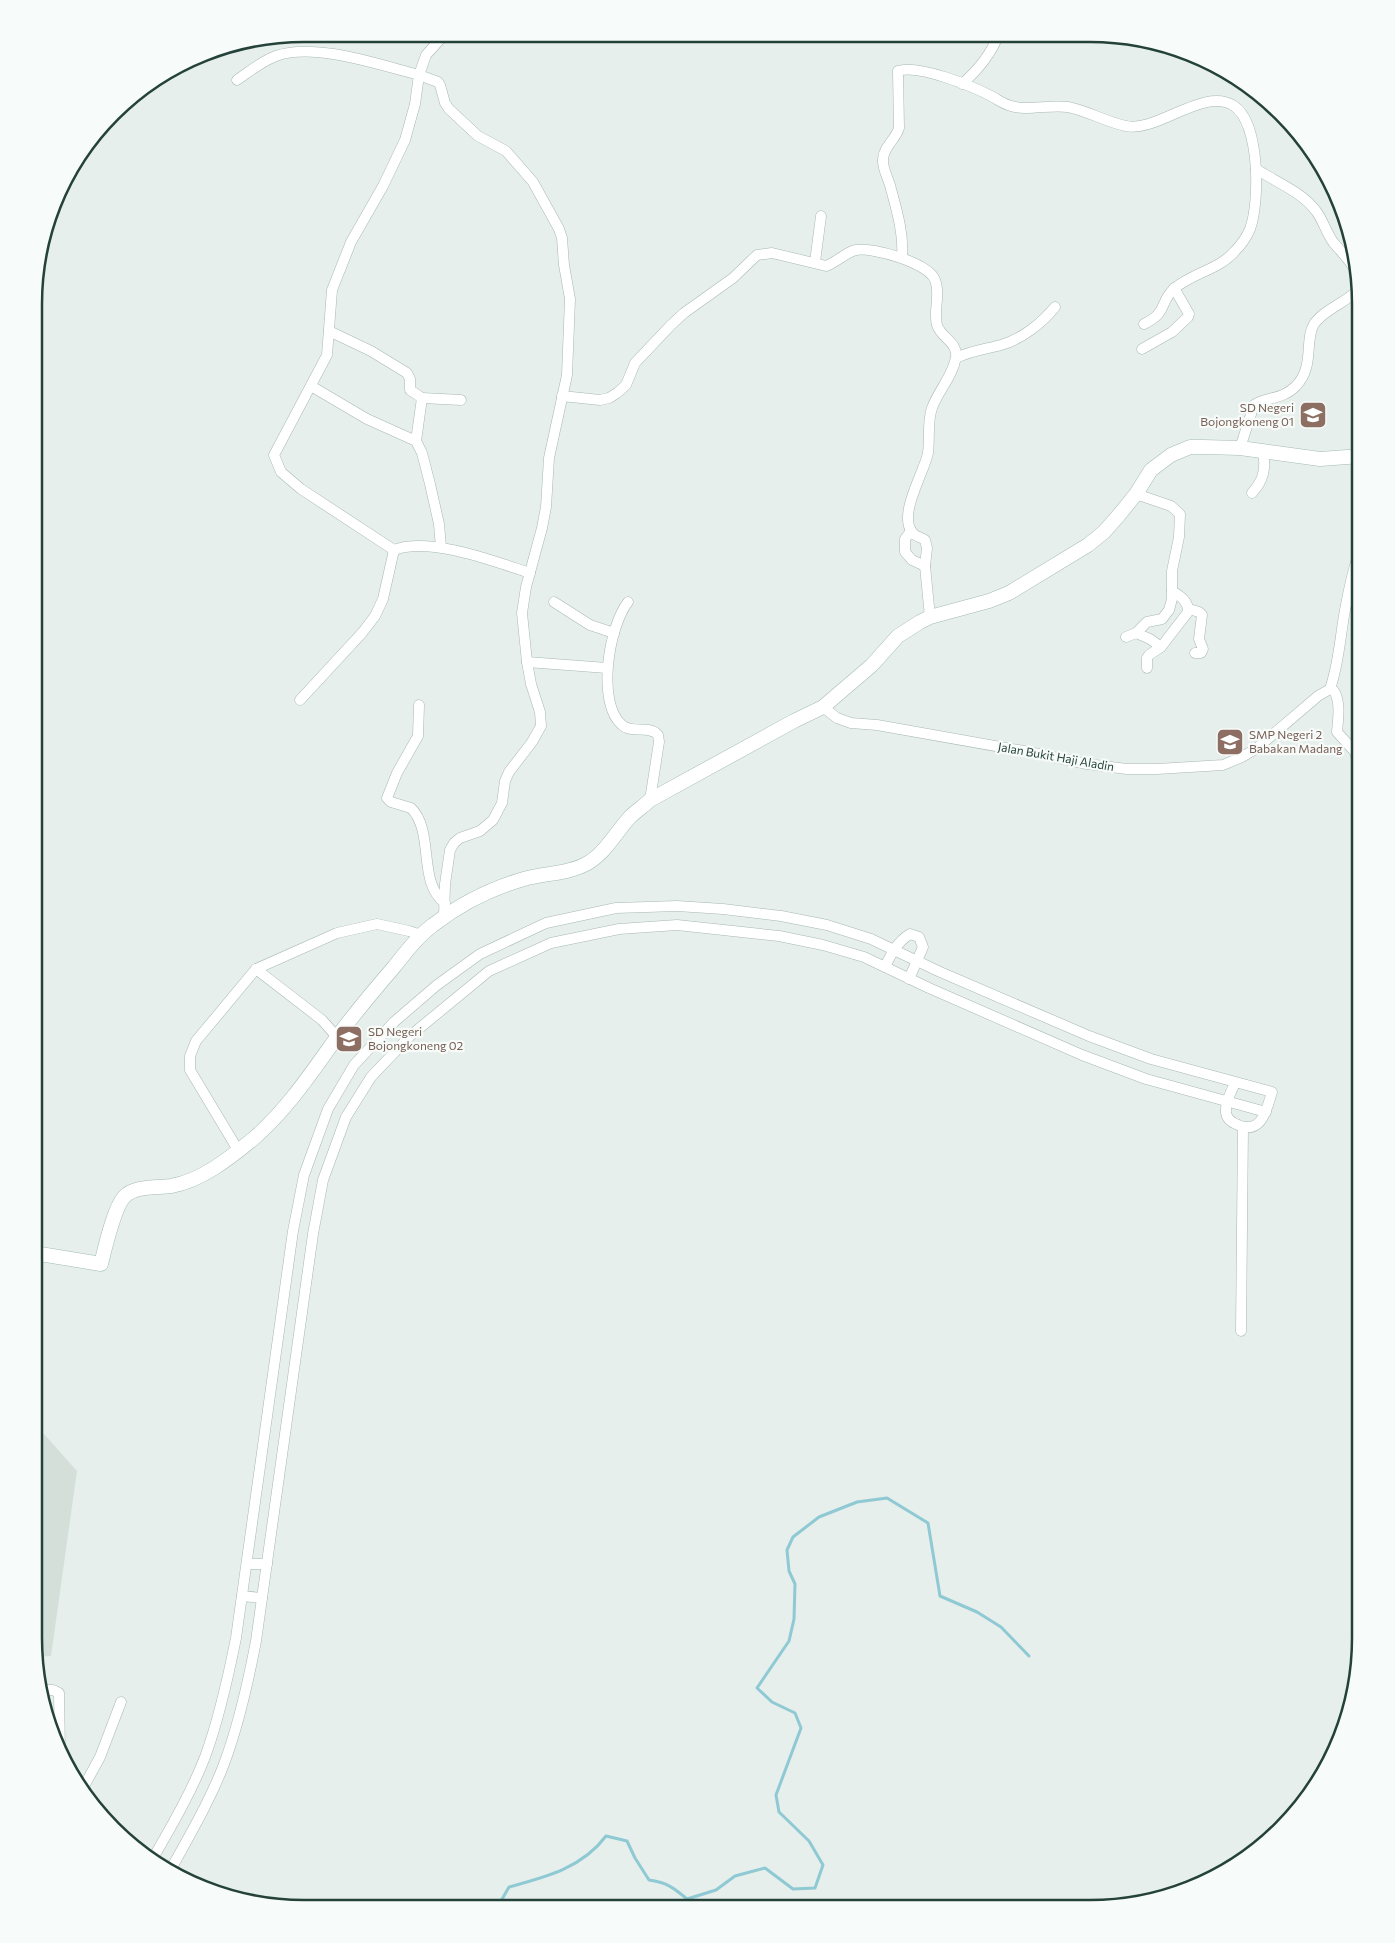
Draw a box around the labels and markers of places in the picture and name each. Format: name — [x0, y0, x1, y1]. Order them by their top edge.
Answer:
place label: SD Negeri Bojongkoneng 01 — [1200, 400, 1294, 428]
school or university icon: SD Negeri Bojongkoneng 01 — [1298, 400, 1328, 430]
school or university icon: SMP Negeri 2 Babakan Madang — [1215, 727, 1245, 757]
place label: SMP Negeri 2 Babakan Madang — [1249, 727, 1343, 755]
school or university icon: SD Negeri Bojongkoneng 02 — [334, 1024, 364, 1054]
place label: SD Negeri Bojongkoneng 02 — [368, 1024, 464, 1052]

